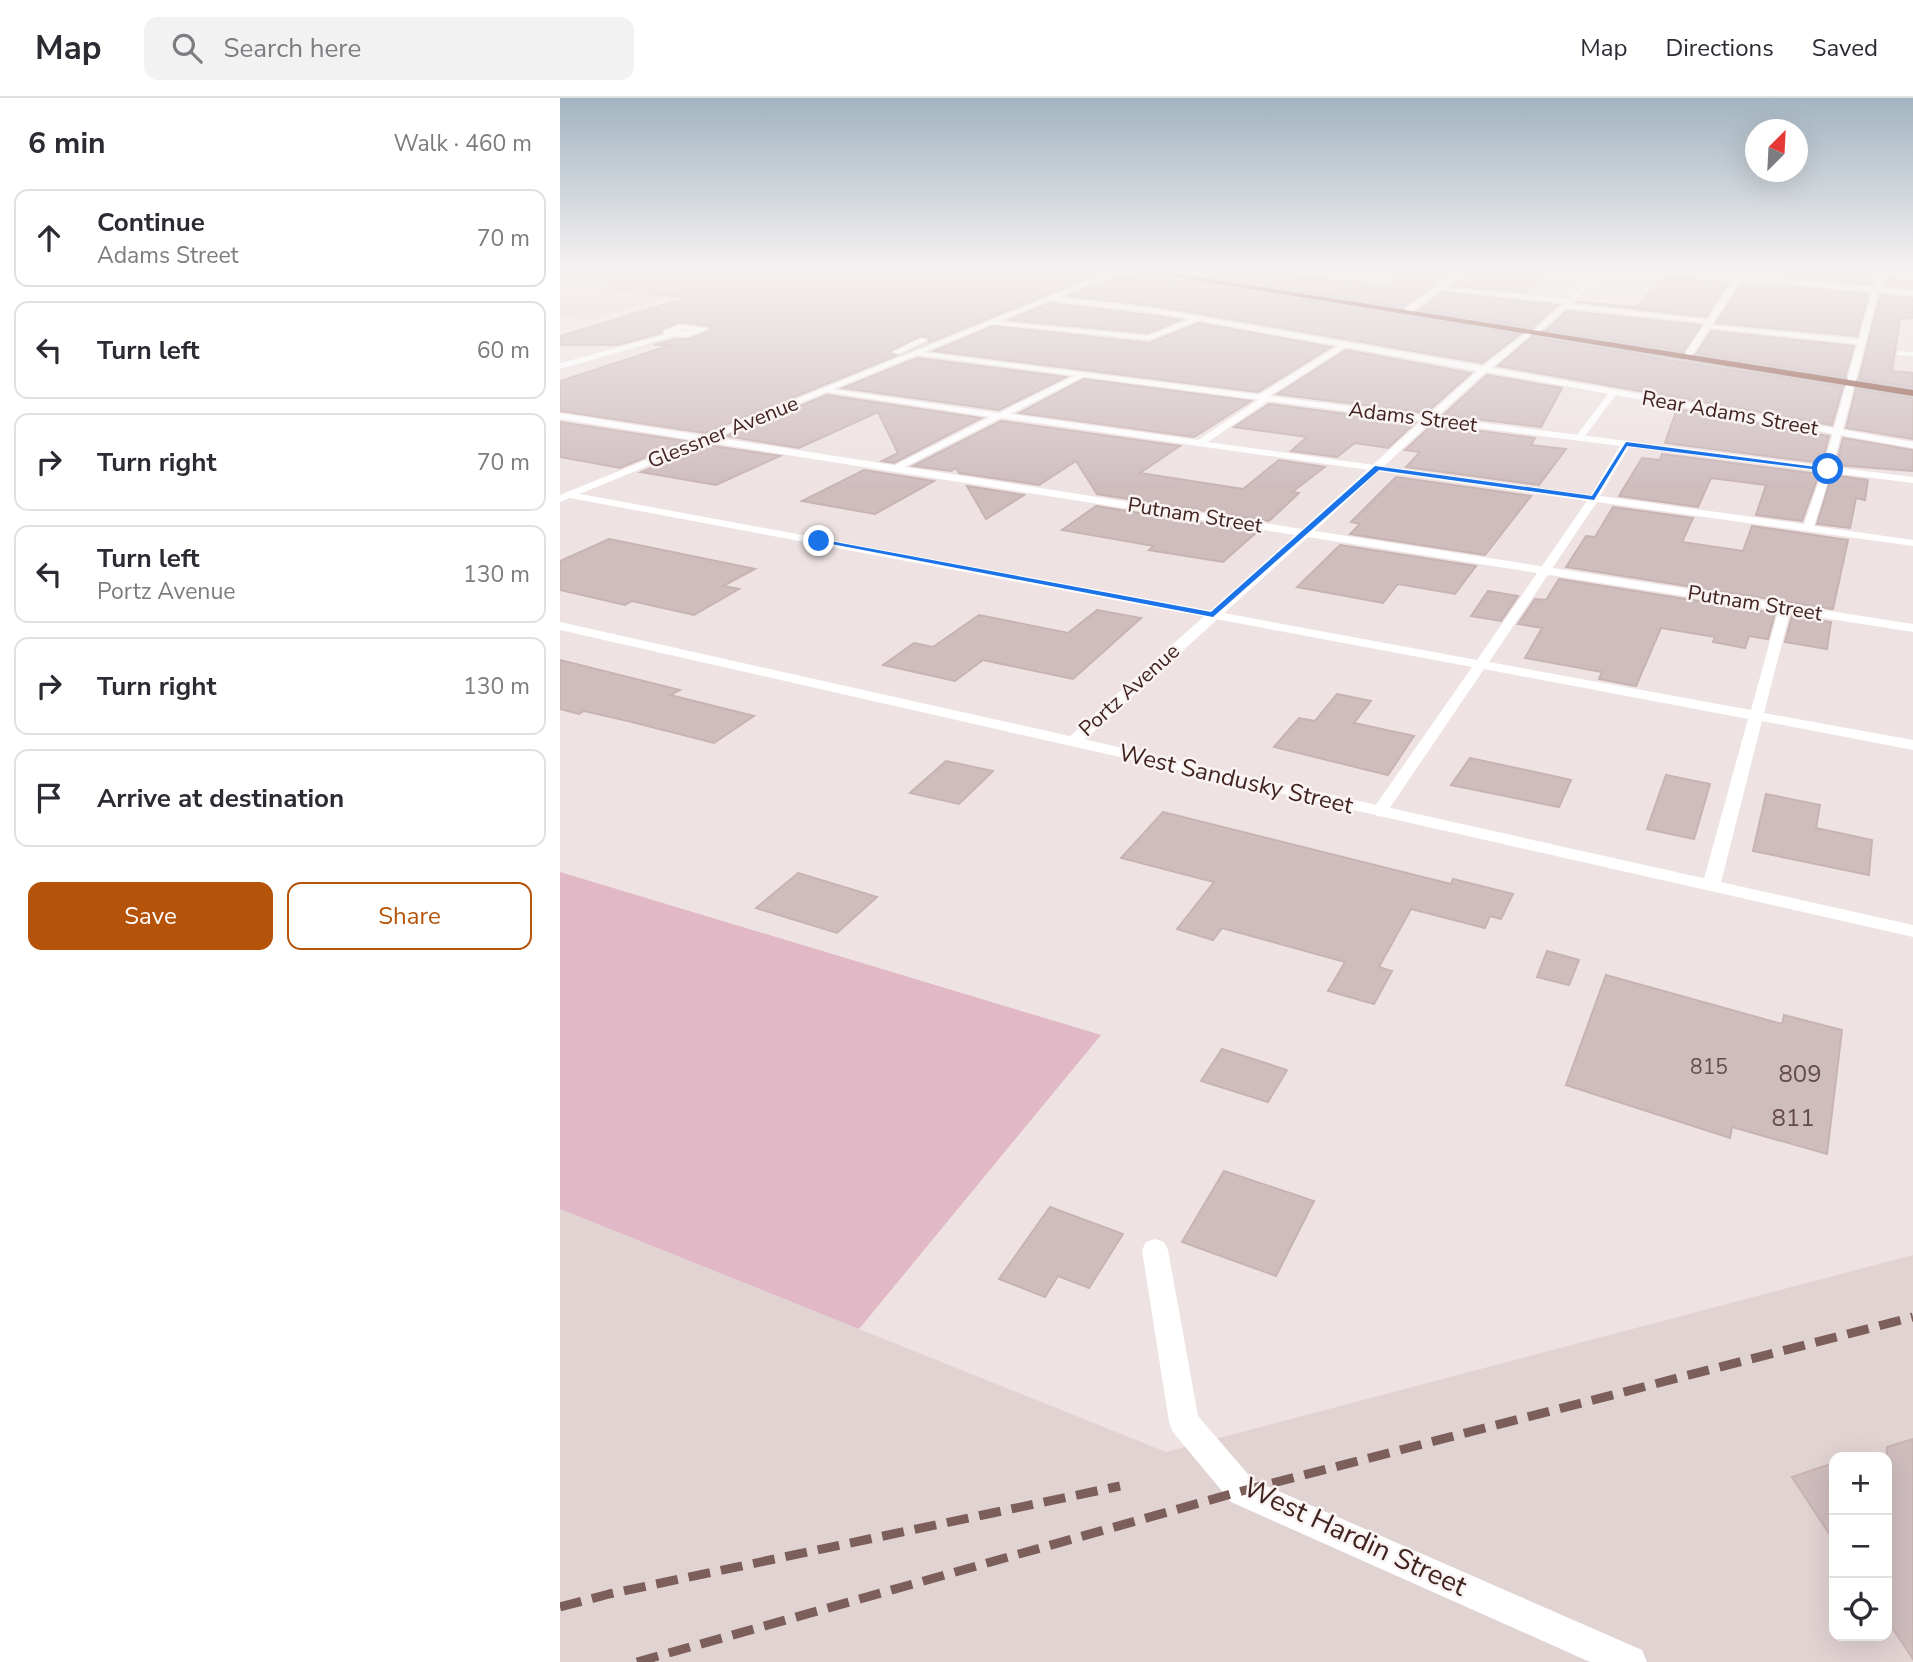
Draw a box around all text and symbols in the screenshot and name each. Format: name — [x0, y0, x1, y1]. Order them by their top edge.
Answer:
search box — [144, 17, 634, 80]
text: Map — [35, 26, 102, 71]
icon: search — [168, 29, 206, 67]
text: Search here — [224, 31, 361, 66]
text: Map — [1580, 32, 1627, 64]
text: Directions — [1665, 32, 1774, 64]
text: Saved — [1812, 32, 1878, 64]
north arrow — [1745, 119, 1808, 182]
text: 6 min — [28, 123, 106, 164]
text: Walk · 460 m — [393, 128, 532, 159]
text: Continue — [97, 205, 205, 240]
icon: ahead — [30, 219, 68, 257]
text: 70 m — [477, 223, 530, 254]
text: Adams Street — [97, 240, 239, 271]
icon: left — [30, 331, 68, 369]
text: Turn left — [97, 333, 200, 368]
text: 60 m — [477, 335, 530, 366]
street label: Rear Adams Street — [1640, 384, 1821, 442]
street label: Glessner Avenue — [643, 389, 803, 475]
street label: Adams Street — [1347, 395, 1480, 439]
icon: right — [30, 443, 68, 481]
text: Turn right — [97, 445, 216, 480]
text: 70 m — [477, 447, 530, 478]
route start — [1812, 453, 1843, 484]
street label: Putnam Street — [1126, 491, 1265, 540]
route end — [803, 525, 834, 556]
text: Turn left — [97, 541, 200, 576]
icon: left — [30, 555, 68, 593]
text: 130 m — [463, 559, 530, 590]
text: Portz Avenue — [97, 576, 236, 607]
street label: Putnam Street — [1686, 579, 1825, 628]
street label: Portz Avenue — [1073, 637, 1185, 743]
icon: right — [30, 667, 68, 705]
text: Turn right — [97, 669, 216, 704]
text: 130 m — [463, 671, 530, 702]
street label: West Sandusky Street — [1116, 736, 1357, 822]
icon: arrive — [30, 779, 68, 817]
text: Arrive at destination — [97, 781, 344, 816]
button: Save — [28, 882, 273, 950]
button: Share — [287, 882, 532, 950]
house number: 815 — [1690, 1053, 1728, 1081]
house number: 809 — [1778, 1058, 1822, 1090]
house number: 811 — [1771, 1102, 1815, 1134]
map controls — [1829, 1452, 1892, 1641]
button: + — [1829, 1452, 1892, 1515]
street label: West Hardin Street — [1237, 1468, 1473, 1606]
button: − — [1829, 1515, 1892, 1578]
button: locate — [1829, 1578, 1892, 1641]

